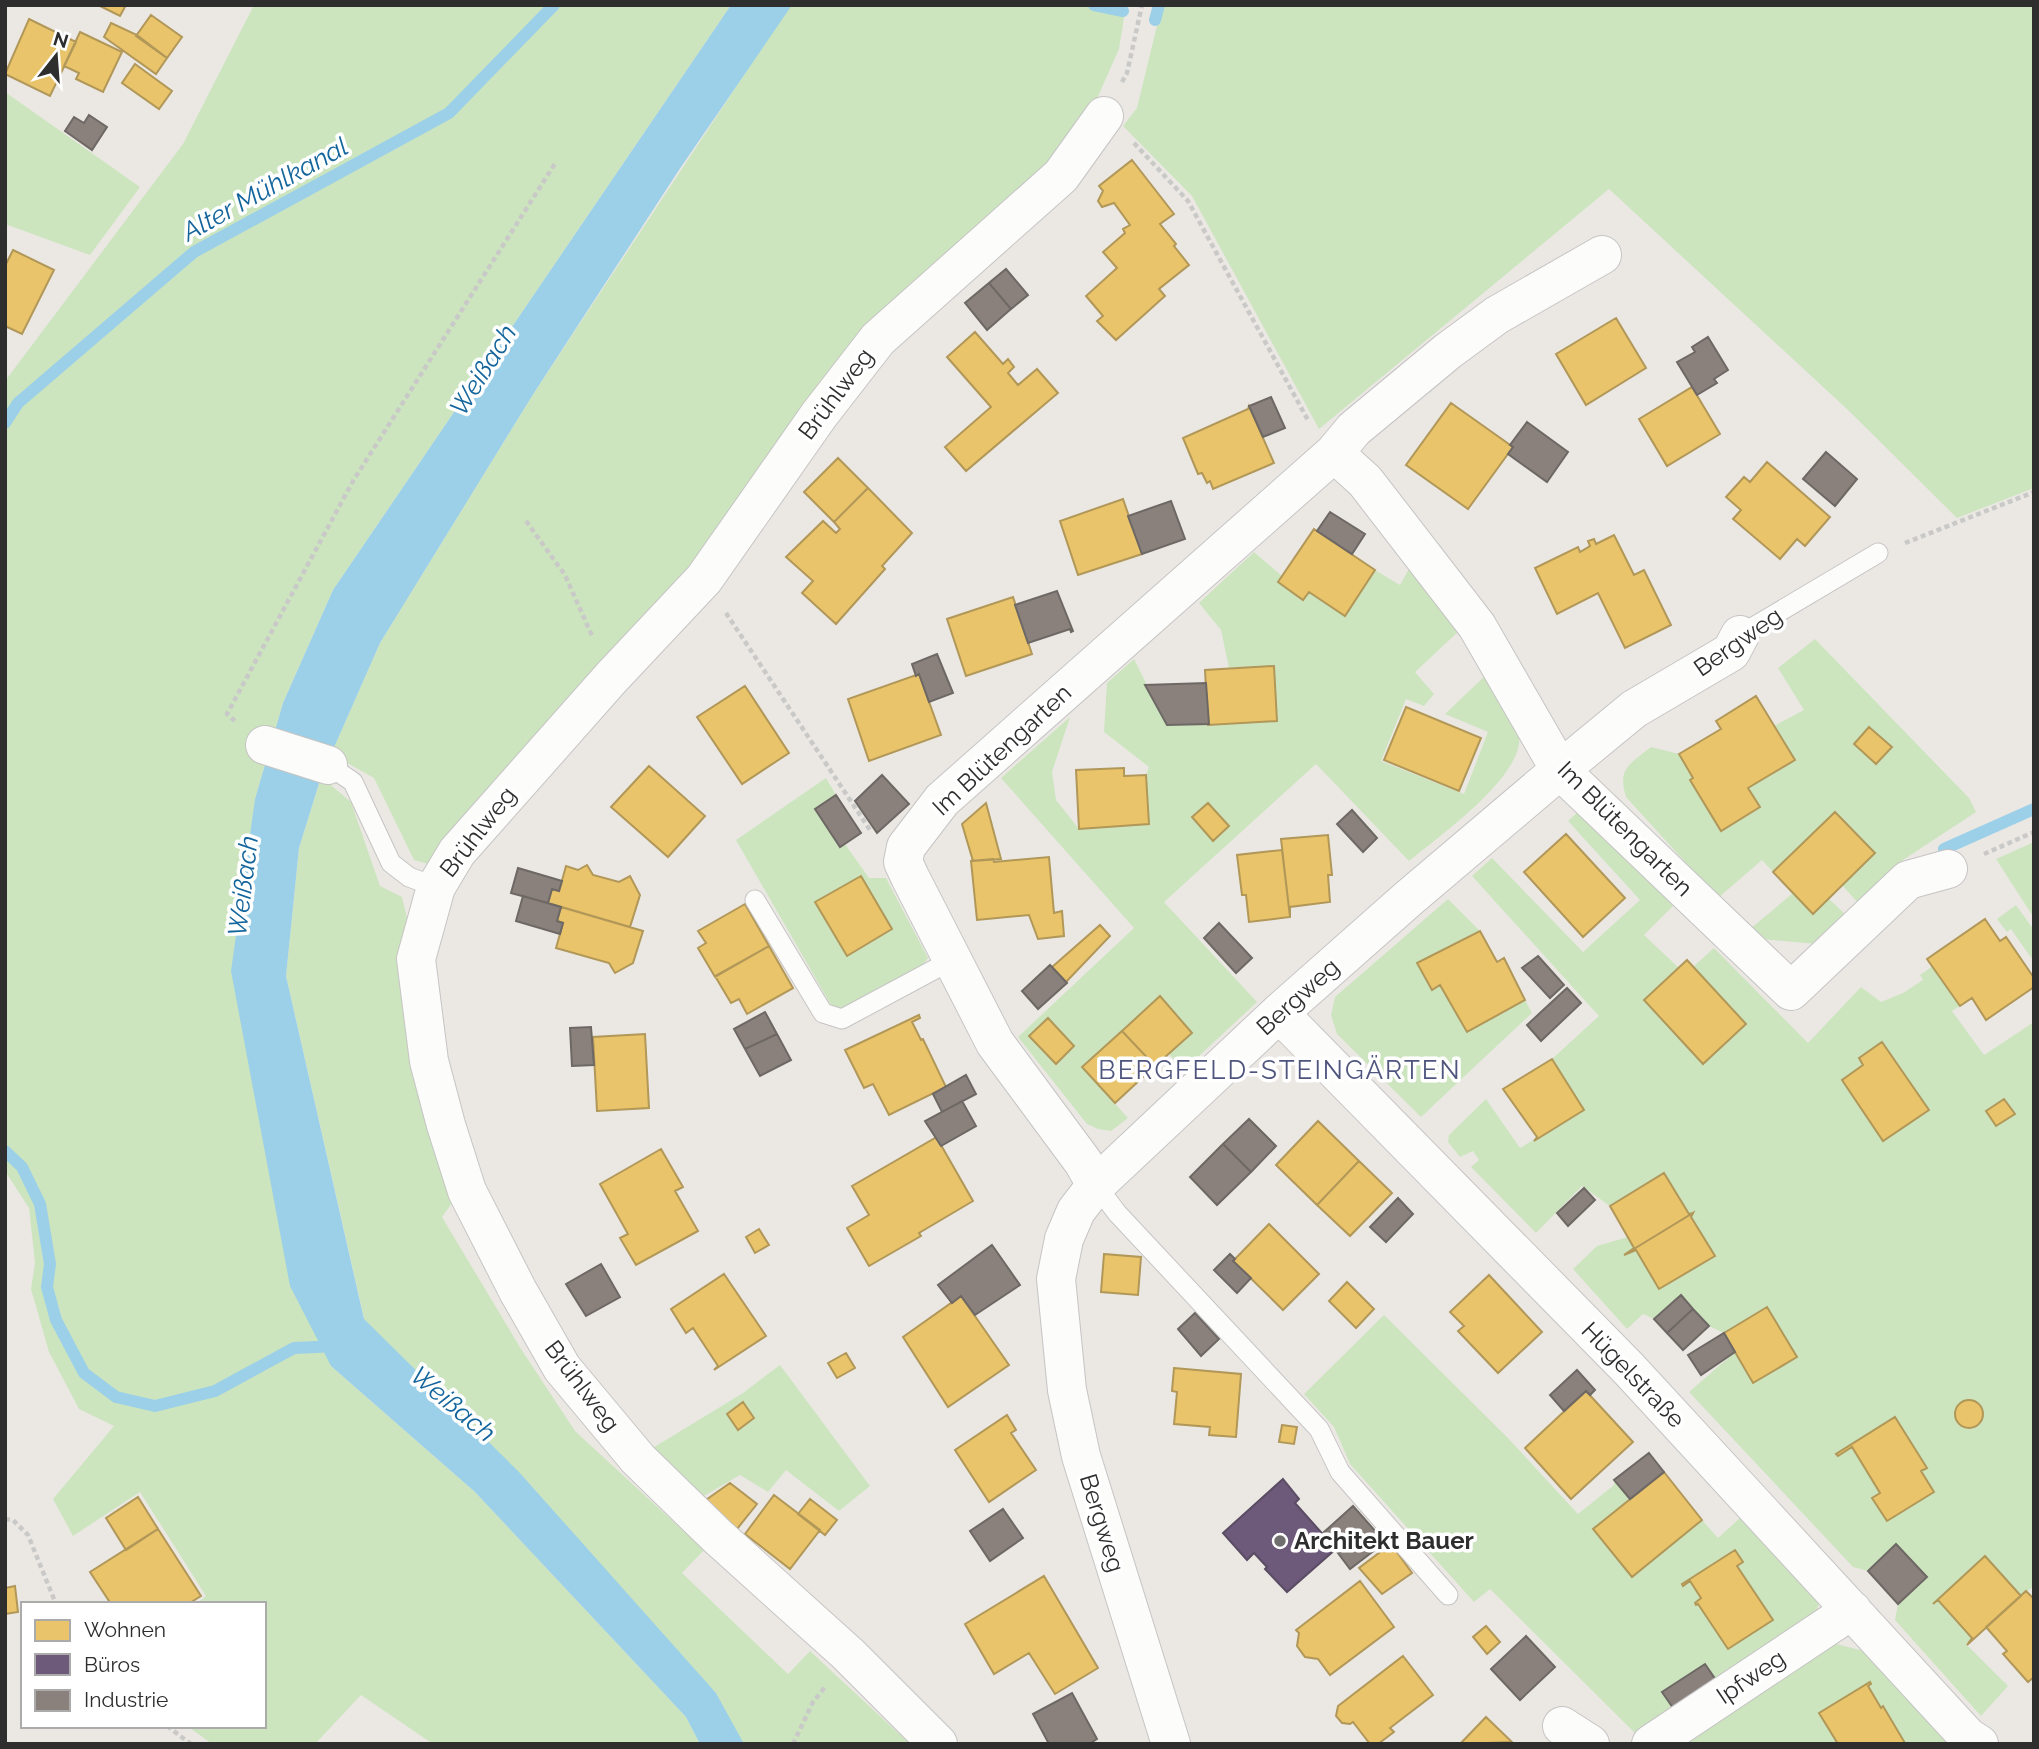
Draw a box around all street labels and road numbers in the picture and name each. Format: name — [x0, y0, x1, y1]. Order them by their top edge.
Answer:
street label: Brühlweg — [792, 342, 879, 445]
street label: Bergweg — [1688, 601, 1787, 682]
street label: Im Blütengarten — [926, 678, 1077, 821]
street label: Im Blütengarten — [1552, 755, 1699, 902]
street label: Brühlweg — [433, 781, 522, 883]
street label: Bergweg — [1250, 952, 1345, 1041]
street label: Hügelstraße — [1576, 1316, 1691, 1434]
street label: Brühlweg — [539, 1334, 626, 1437]
street label: Bergweg — [1074, 1470, 1131, 1575]
street label: Ipfweg — [1711, 1643, 1791, 1710]

